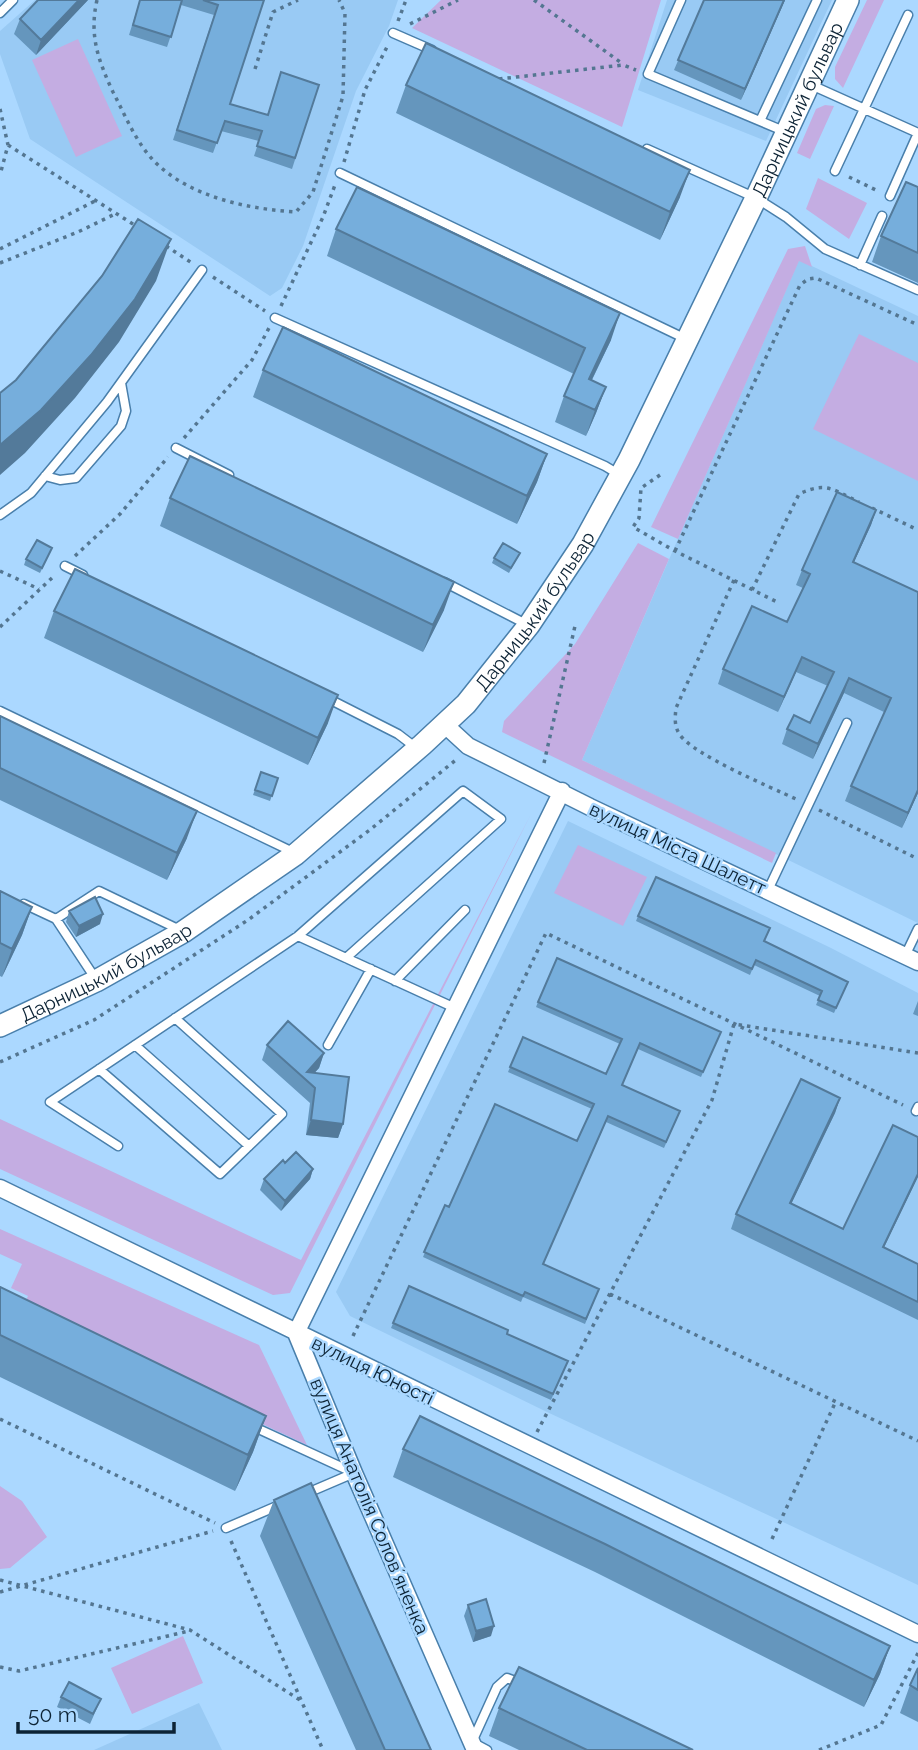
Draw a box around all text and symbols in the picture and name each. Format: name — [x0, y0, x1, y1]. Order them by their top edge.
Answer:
street label: Дарницький бульвар — [747, 18, 847, 200]
street label: Дарницький бульвар — [470, 527, 599, 694]
street label: вулиця Міста Шалетт — [586, 797, 770, 899]
street label: Дарницький бульвар — [17, 918, 196, 1026]
street label: вулиця Юності — [308, 1331, 438, 1409]
street label: вулиця Анатолія Соловʼяненка — [306, 1375, 434, 1637]
scale bar — [18, 1690, 173, 1734]
text: 50 m — [28, 1702, 77, 1727]

